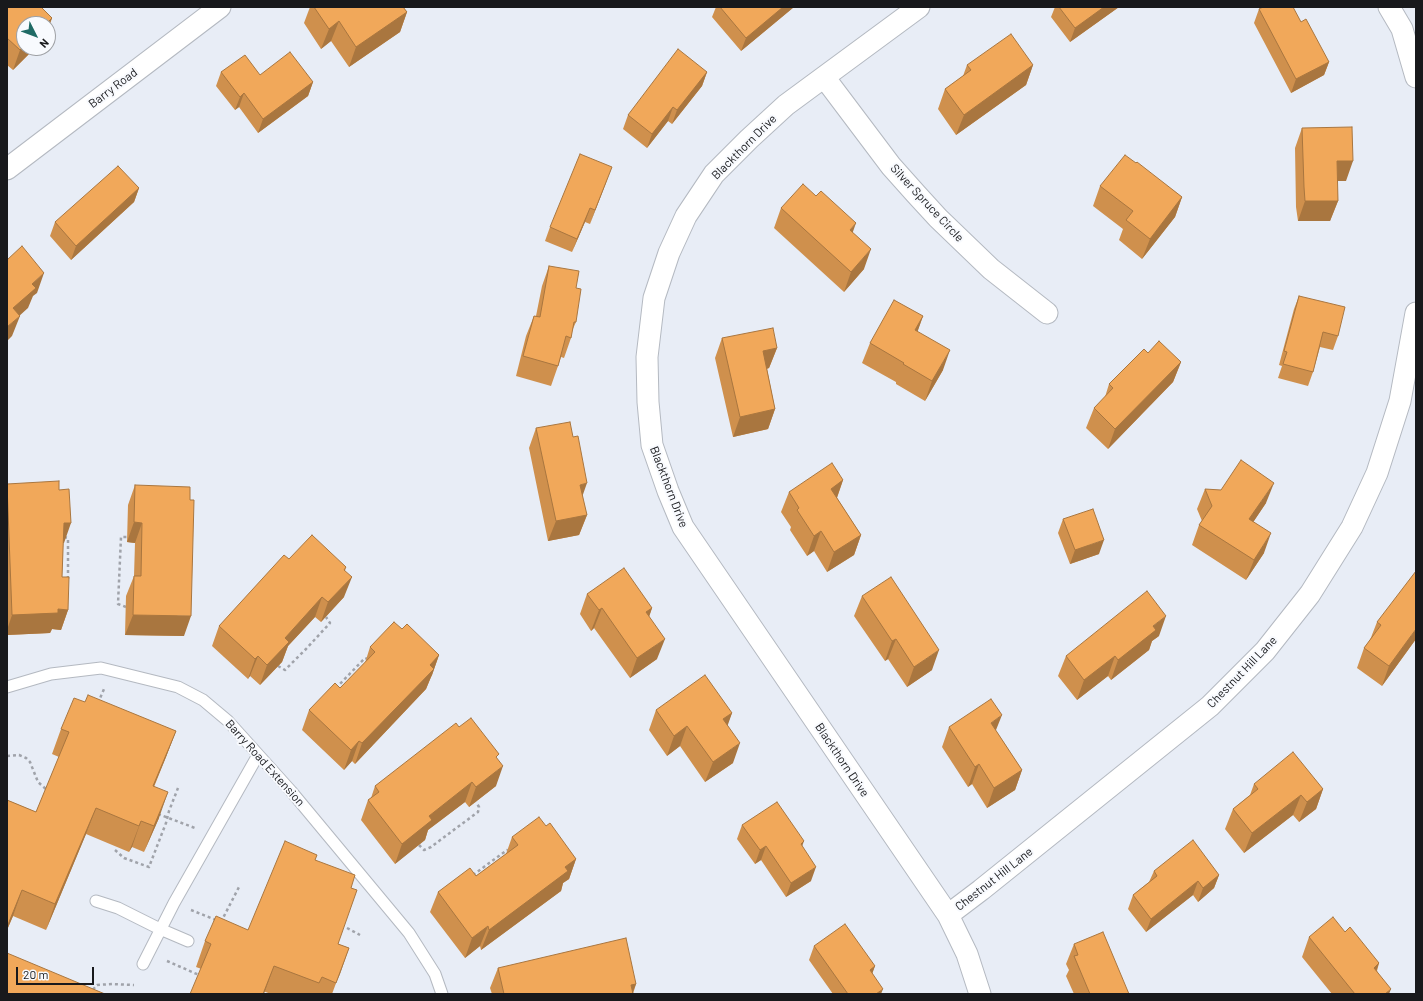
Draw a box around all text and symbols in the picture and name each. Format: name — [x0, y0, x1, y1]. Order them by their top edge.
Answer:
north arrow — [16, 16, 56, 56]
text: N — [37, 37, 52, 51]
street label: Barry Road — [86, 65, 140, 111]
street label: Blackthorn Drive — [709, 112, 779, 182]
street label: Silver Spruce Circle — [887, 161, 967, 245]
street label: Blackthorn Drive — [647, 444, 691, 530]
street label: Chestnut Hill Lane — [1204, 633, 1280, 711]
street label: Barry Road Extension — [222, 717, 308, 809]
street label: Blackthorn Drive — [812, 720, 872, 800]
street label: Chestnut Hill Lane — [952, 844, 1036, 914]
scale bar — [18, 959, 96, 985]
text: 20 m — [23, 967, 49, 981]

